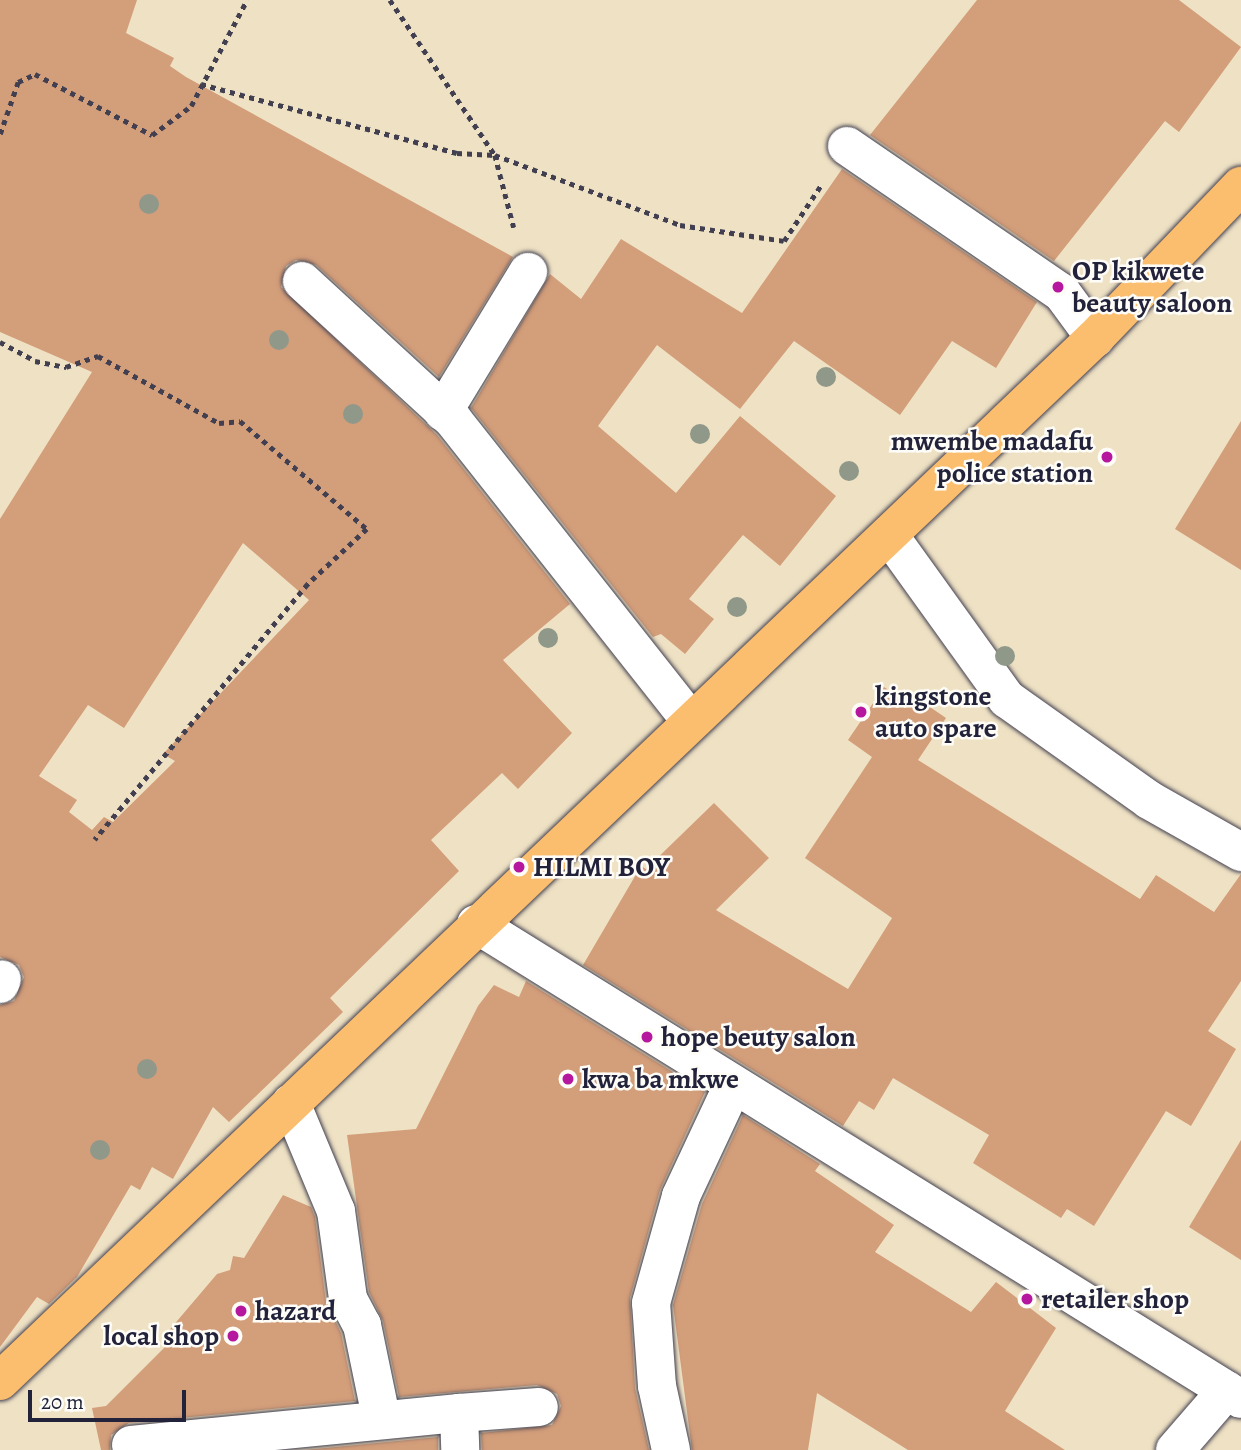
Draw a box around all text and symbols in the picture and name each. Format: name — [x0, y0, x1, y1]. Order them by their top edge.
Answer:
place label: OP kikwete beauty saloon — [1072, 254, 1232, 320]
marker: OP kikwete beauty saloon — [1050, 279, 1066, 295]
place label: mwembe madafu police station — [891, 424, 1093, 490]
marker: mwembe madafu police station — [1099, 449, 1115, 465]
place label: kingstone auto spare — [875, 679, 997, 745]
marker: kingstone auto spare — [853, 704, 869, 720]
place label: HILMI BOY — [533, 850, 670, 884]
marker: HILMI BOY — [511, 859, 527, 875]
place label: hope beuty salon — [661, 1020, 856, 1054]
marker: hope beuty salon — [639, 1029, 655, 1045]
place label: kwa ba mkwe — [582, 1062, 739, 1096]
marker: kwa ba mkwe — [560, 1071, 576, 1087]
place label: retailer shop — [1041, 1282, 1189, 1316]
marker: retailer shop — [1019, 1291, 1035, 1307]
place label: hazard — [255, 1294, 336, 1328]
marker: hazard — [233, 1303, 249, 1319]
place label: local shop — [104, 1319, 219, 1353]
marker: local shop — [225, 1328, 241, 1344]
scale bar — [32, 1376, 189, 1420]
text: 20 m — [41, 1388, 84, 1416]

